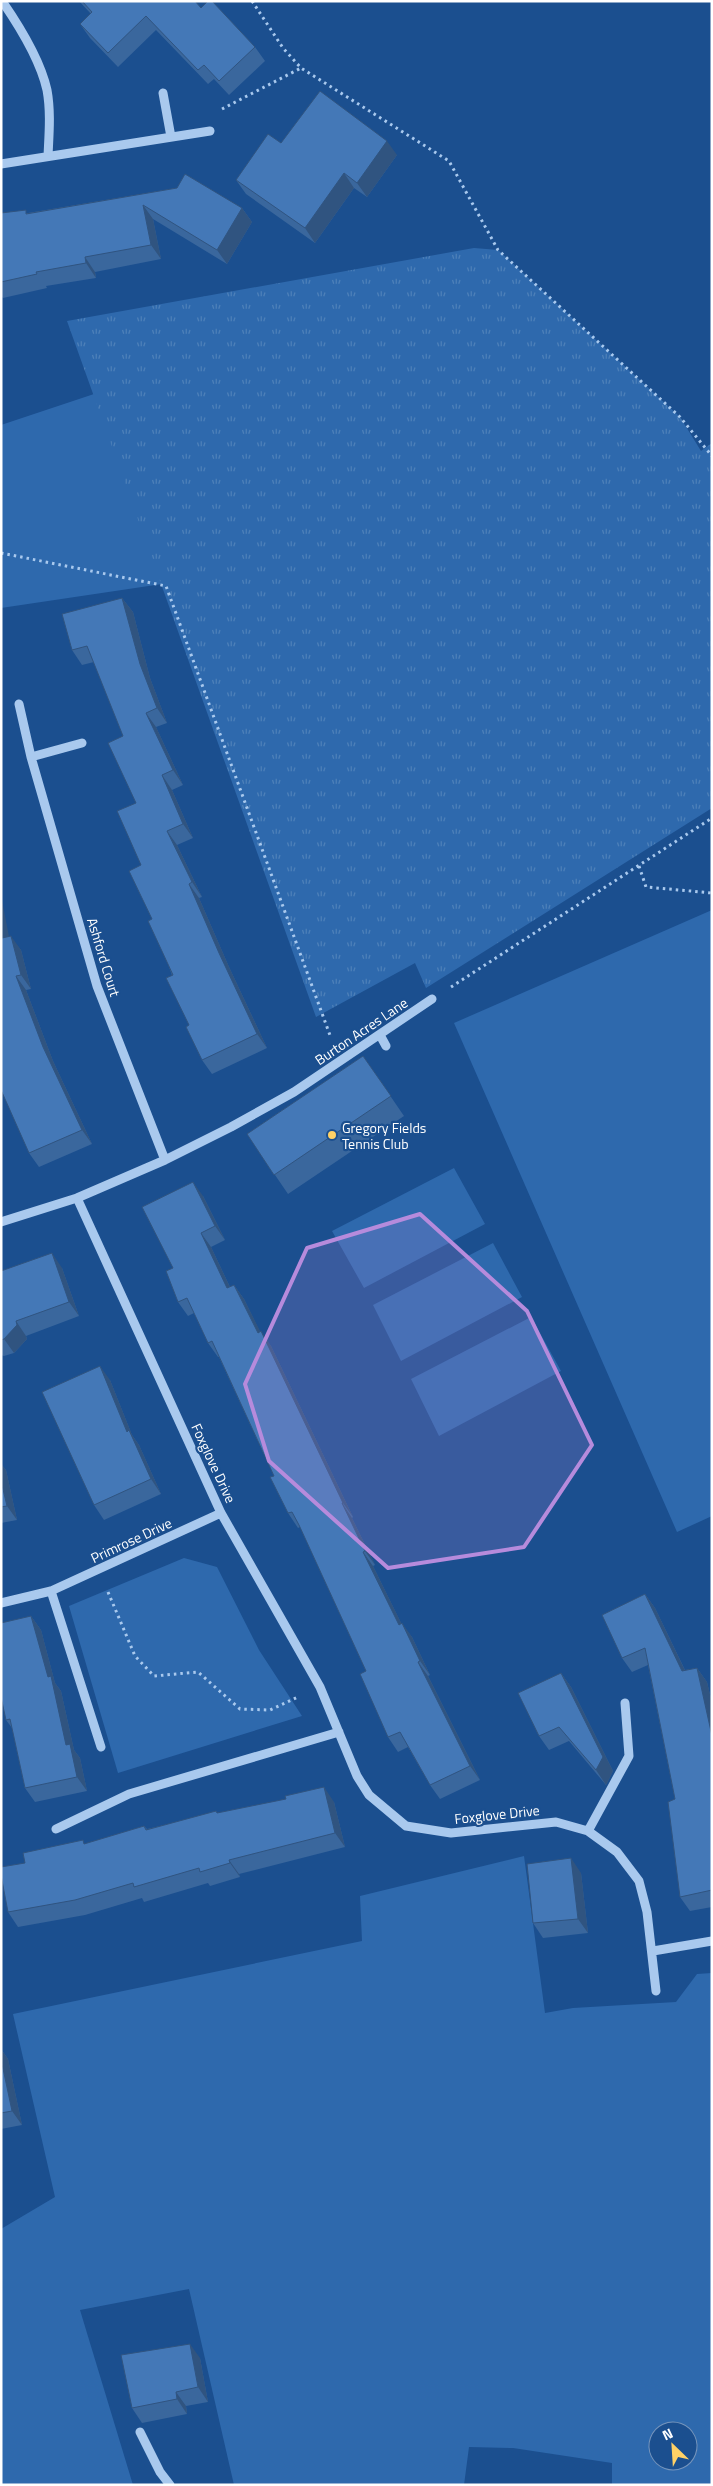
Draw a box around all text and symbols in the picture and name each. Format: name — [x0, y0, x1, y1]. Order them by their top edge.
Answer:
street label: Ashford Court — [82, 915, 126, 999]
street label: Burton Acres Lane — [310, 992, 412, 1070]
place label: Gregory Fields Tennis Club — [342, 1117, 426, 1154]
marker: Gregory Fields Tennis Club — [326, 1129, 338, 1141]
street label: Foxglove Drive — [186, 1420, 242, 1506]
street label: Primrose Drive — [87, 1512, 175, 1568]
street label: Foxglove Drive — [453, 1799, 541, 1829]
north arrow — [648, 2421, 698, 2471]
text: N — [658, 2422, 676, 2445]

